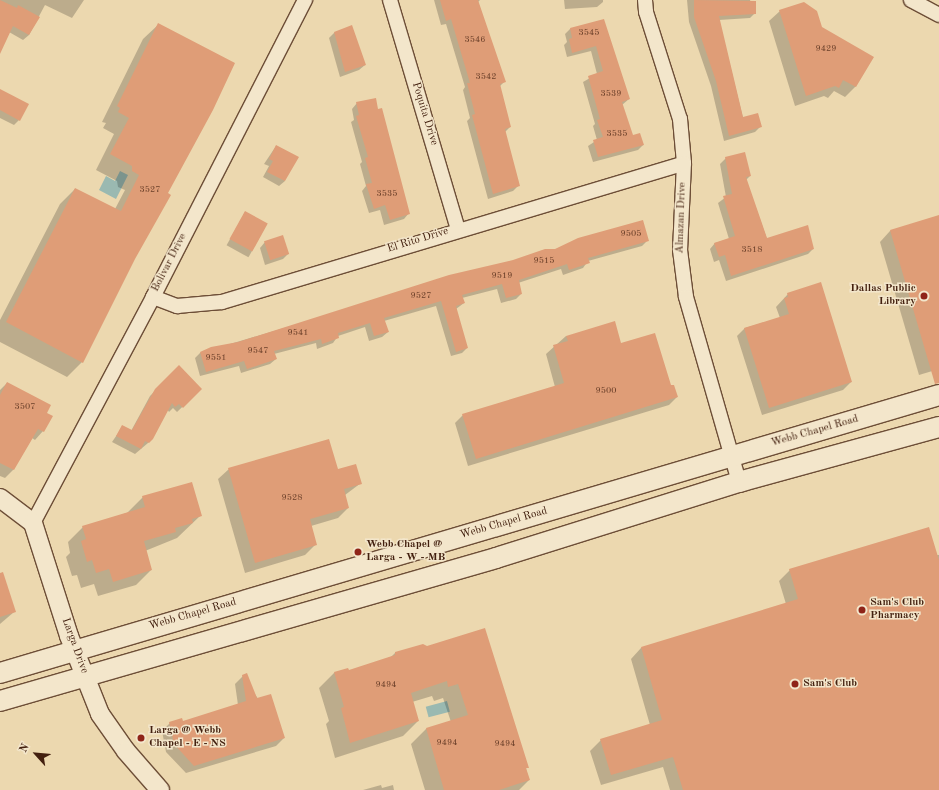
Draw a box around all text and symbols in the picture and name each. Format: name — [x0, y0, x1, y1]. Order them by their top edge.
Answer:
house number: 3545 — [579, 28, 599, 38]
house number: 3546 — [465, 35, 485, 45]
house number: 9429 — [816, 44, 836, 54]
house number: 3542 — [476, 72, 496, 82]
street label: Poquita Drive — [408, 81, 440, 147]
house number: 3539 — [601, 89, 621, 99]
house number: 3535 — [607, 129, 627, 139]
street label: Almazan Drive — [674, 182, 690, 254]
house number: 3527 — [140, 185, 160, 195]
house number: 3535 — [377, 189, 397, 199]
street label: El Rito Drive — [386, 225, 450, 257]
house number: 9505 — [621, 229, 641, 239]
street label: Bolivar Drive — [150, 232, 190, 294]
house number: 3518 — [742, 245, 762, 255]
house number: 9515 — [534, 256, 554, 266]
house number: 9519 — [492, 271, 512, 281]
place label: Dallas Public Library — [850, 283, 916, 309]
house number: 9527 — [411, 291, 431, 301]
marker: Dallas Public Library — [919, 291, 929, 301]
house number: 9541 — [288, 328, 308, 338]
house number: 9547 — [248, 346, 268, 356]
house number: 9551 — [206, 353, 226, 363]
house number: 9500 — [596, 386, 616, 396]
house number: 3507 — [15, 402, 35, 412]
street label: Webb Chapel Road — [770, 413, 860, 451]
house number: 9528 — [282, 493, 302, 503]
street label: Webb Chapel Road — [459, 505, 549, 543]
place label: Webb Chapel @ Larga - W - MB — [366, 539, 445, 565]
marker: Webb Chapel @ Larga - W - MB — [353, 547, 363, 557]
street label: Webb Chapel Road — [148, 596, 238, 634]
place label: Sam's Club Pharmacy — [870, 597, 924, 623]
marker: Sam's Club Pharmacy — [857, 605, 867, 615]
street label: Larga Drive — [58, 616, 90, 676]
place label: Sam's Club — [803, 677, 857, 691]
marker: Sam's Club — [790, 679, 800, 689]
house number: 9494 — [376, 680, 396, 690]
place label: Larga @ Webb Chapel - E - NS — [149, 725, 226, 751]
marker: Larga @ Webb Chapel - E - NS — [136, 733, 146, 743]
north arrow — [16, 734, 56, 774]
house number: 9494 — [437, 738, 457, 748]
house number: 9494 — [495, 739, 515, 749]
text: N — [18, 742, 32, 755]

